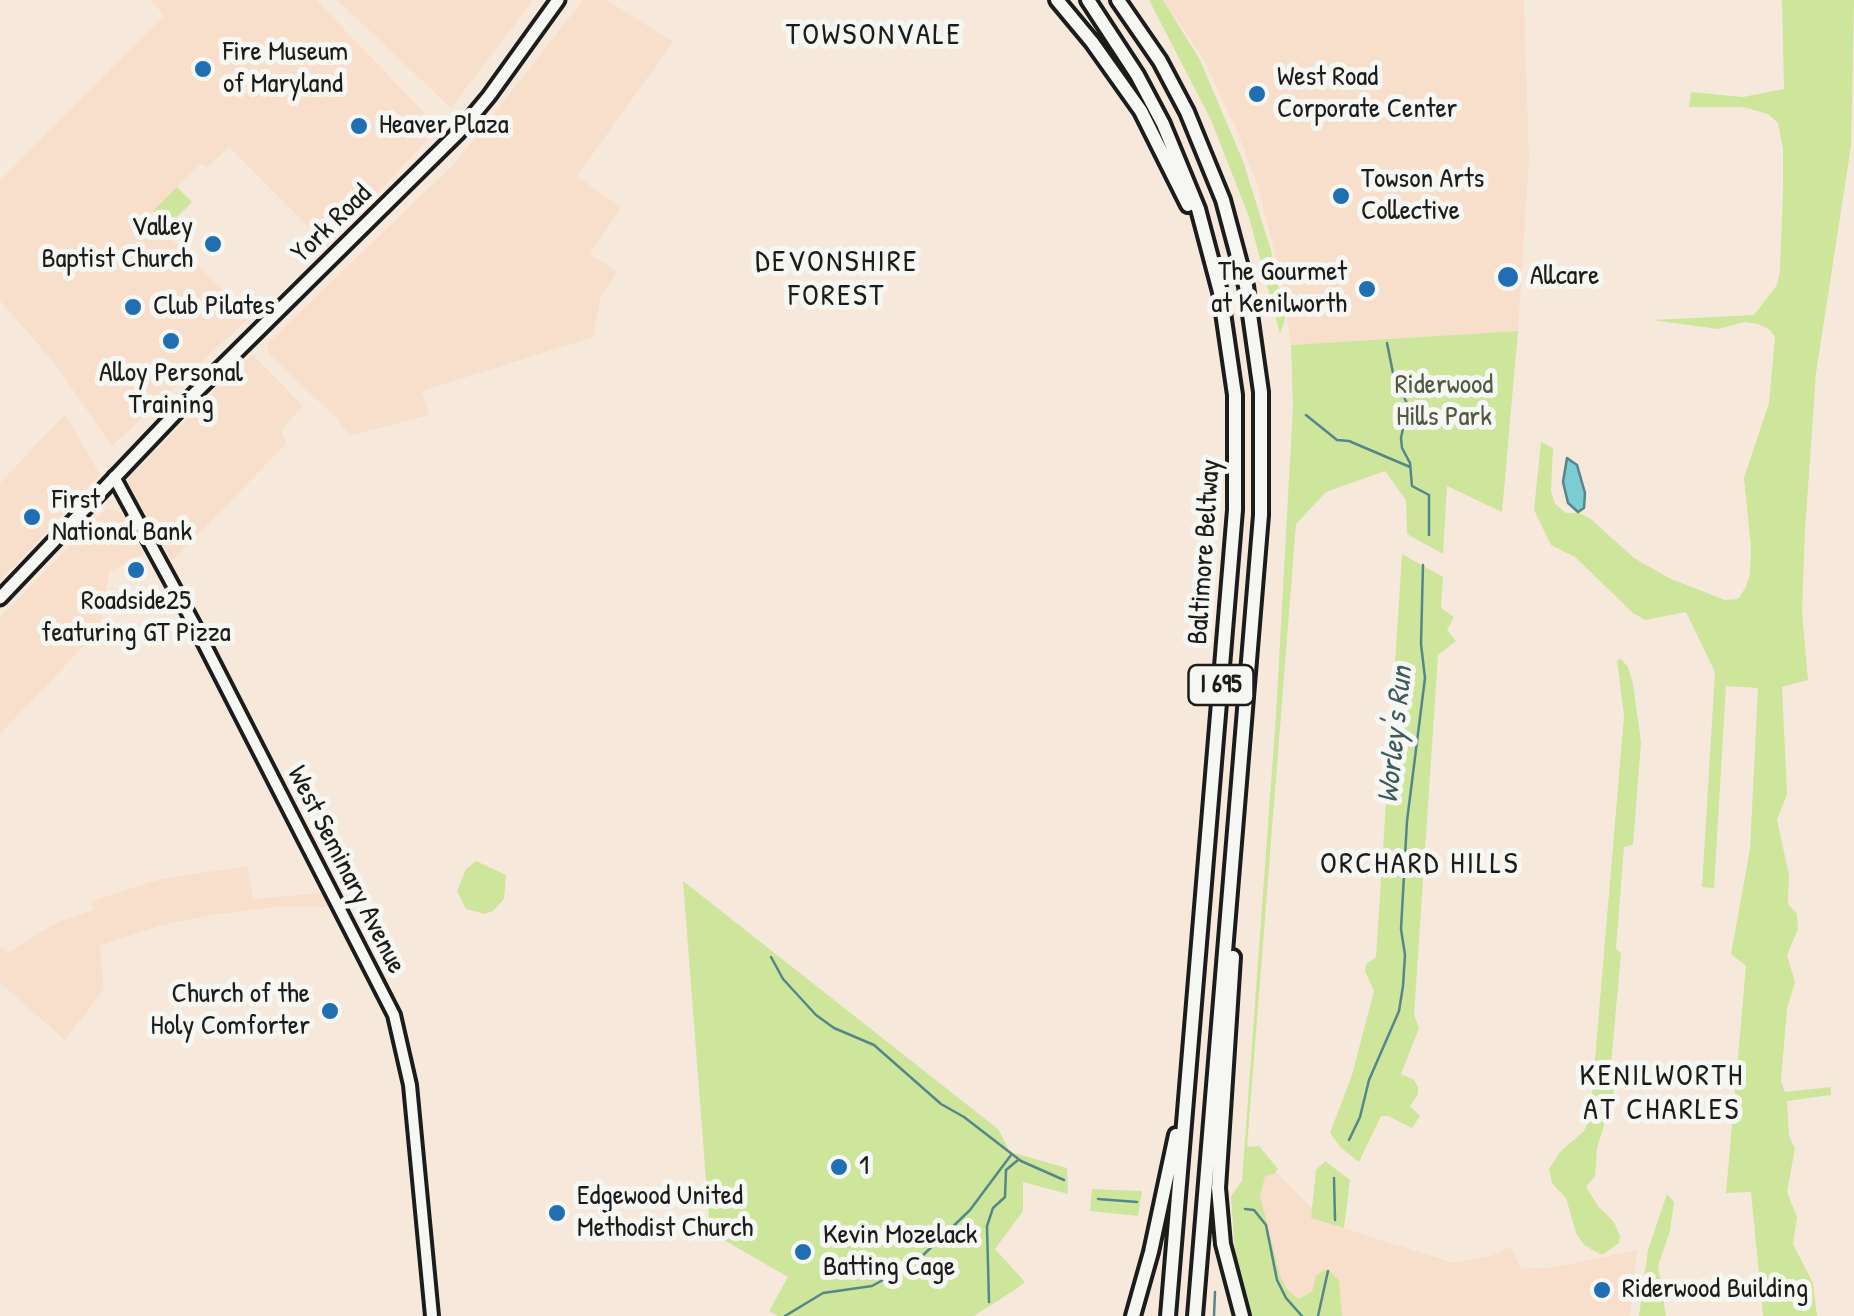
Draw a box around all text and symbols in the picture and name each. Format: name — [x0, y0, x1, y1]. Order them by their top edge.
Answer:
district label: TOWSONVALE — [786, 18, 962, 54]
place label: Fire Museum of Maryland — [223, 36, 348, 102]
marker: Fire Museum of Maryland — [192, 58, 214, 80]
place label: West Road Corporate Center — [1277, 61, 1457, 127]
marker: West Road Corporate Center — [1246, 83, 1268, 105]
place label: Heaver Plaza — [379, 109, 509, 143]
marker: Heaver Plaza — [348, 115, 370, 137]
place label: Towson Arts Collective — [1361, 163, 1484, 229]
street label: York Road — [285, 178, 379, 270]
marker: Towson Arts Collective — [1330, 185, 1352, 207]
place label: Valley Baptist Church — [41, 211, 193, 277]
marker: Valley Baptist Church — [202, 233, 224, 255]
district label: DEVONSHIRE FOREST — [755, 245, 919, 316]
place label: The Gourmet at Kenilworth — [1211, 256, 1347, 322]
place label: Allcare — [1530, 260, 1599, 294]
marker: Allcare — [1495, 264, 1521, 290]
marker: The Gourmet at Kenilworth — [1356, 278, 1378, 300]
place label: Club Pilates — [153, 290, 275, 324]
marker: Club Pilates — [122, 296, 144, 318]
marker: Alloy Personal Training — [160, 330, 182, 352]
place label: Alloy Personal Training — [99, 357, 243, 423]
park label: Riderwood Hills Park — [1395, 369, 1493, 435]
street label: Baltimore Beltway — [1182, 458, 1228, 646]
place label: First National Bank — [52, 484, 192, 550]
marker: First National Bank — [21, 506, 43, 528]
marker: Roadside25 featuring GT Pizza — [125, 559, 147, 581]
place label: Roadside25 featuring GT Pizza — [41, 585, 231, 651]
road number: I 695 — [1188, 665, 1254, 705]
water label: Worley's Run — [1371, 665, 1421, 805]
street label: West Seminary Avenue — [279, 761, 413, 979]
district label: ORCHARD HILLS — [1320, 847, 1520, 883]
place label: Church of the Holy Comforter — [151, 978, 310, 1044]
marker: Church of the Holy Comforter — [319, 1000, 341, 1022]
district label: KENILWORTH AT CHARLES — [1580, 1059, 1744, 1130]
place label: 1 — [859, 1150, 869, 1184]
marker: 1 — [828, 1156, 850, 1178]
place label: Edgewood United Methodist Church — [577, 1180, 753, 1246]
marker: Edgewood United Methodist Church — [546, 1202, 568, 1224]
place label: Kevin Mozelack Batting Cage — [823, 1219, 977, 1285]
marker: Kevin Mozelack Batting Cage — [792, 1241, 814, 1263]
place label: Riderwood Building — [1622, 1273, 1808, 1307]
marker: Riderwood Building — [1591, 1279, 1613, 1301]

